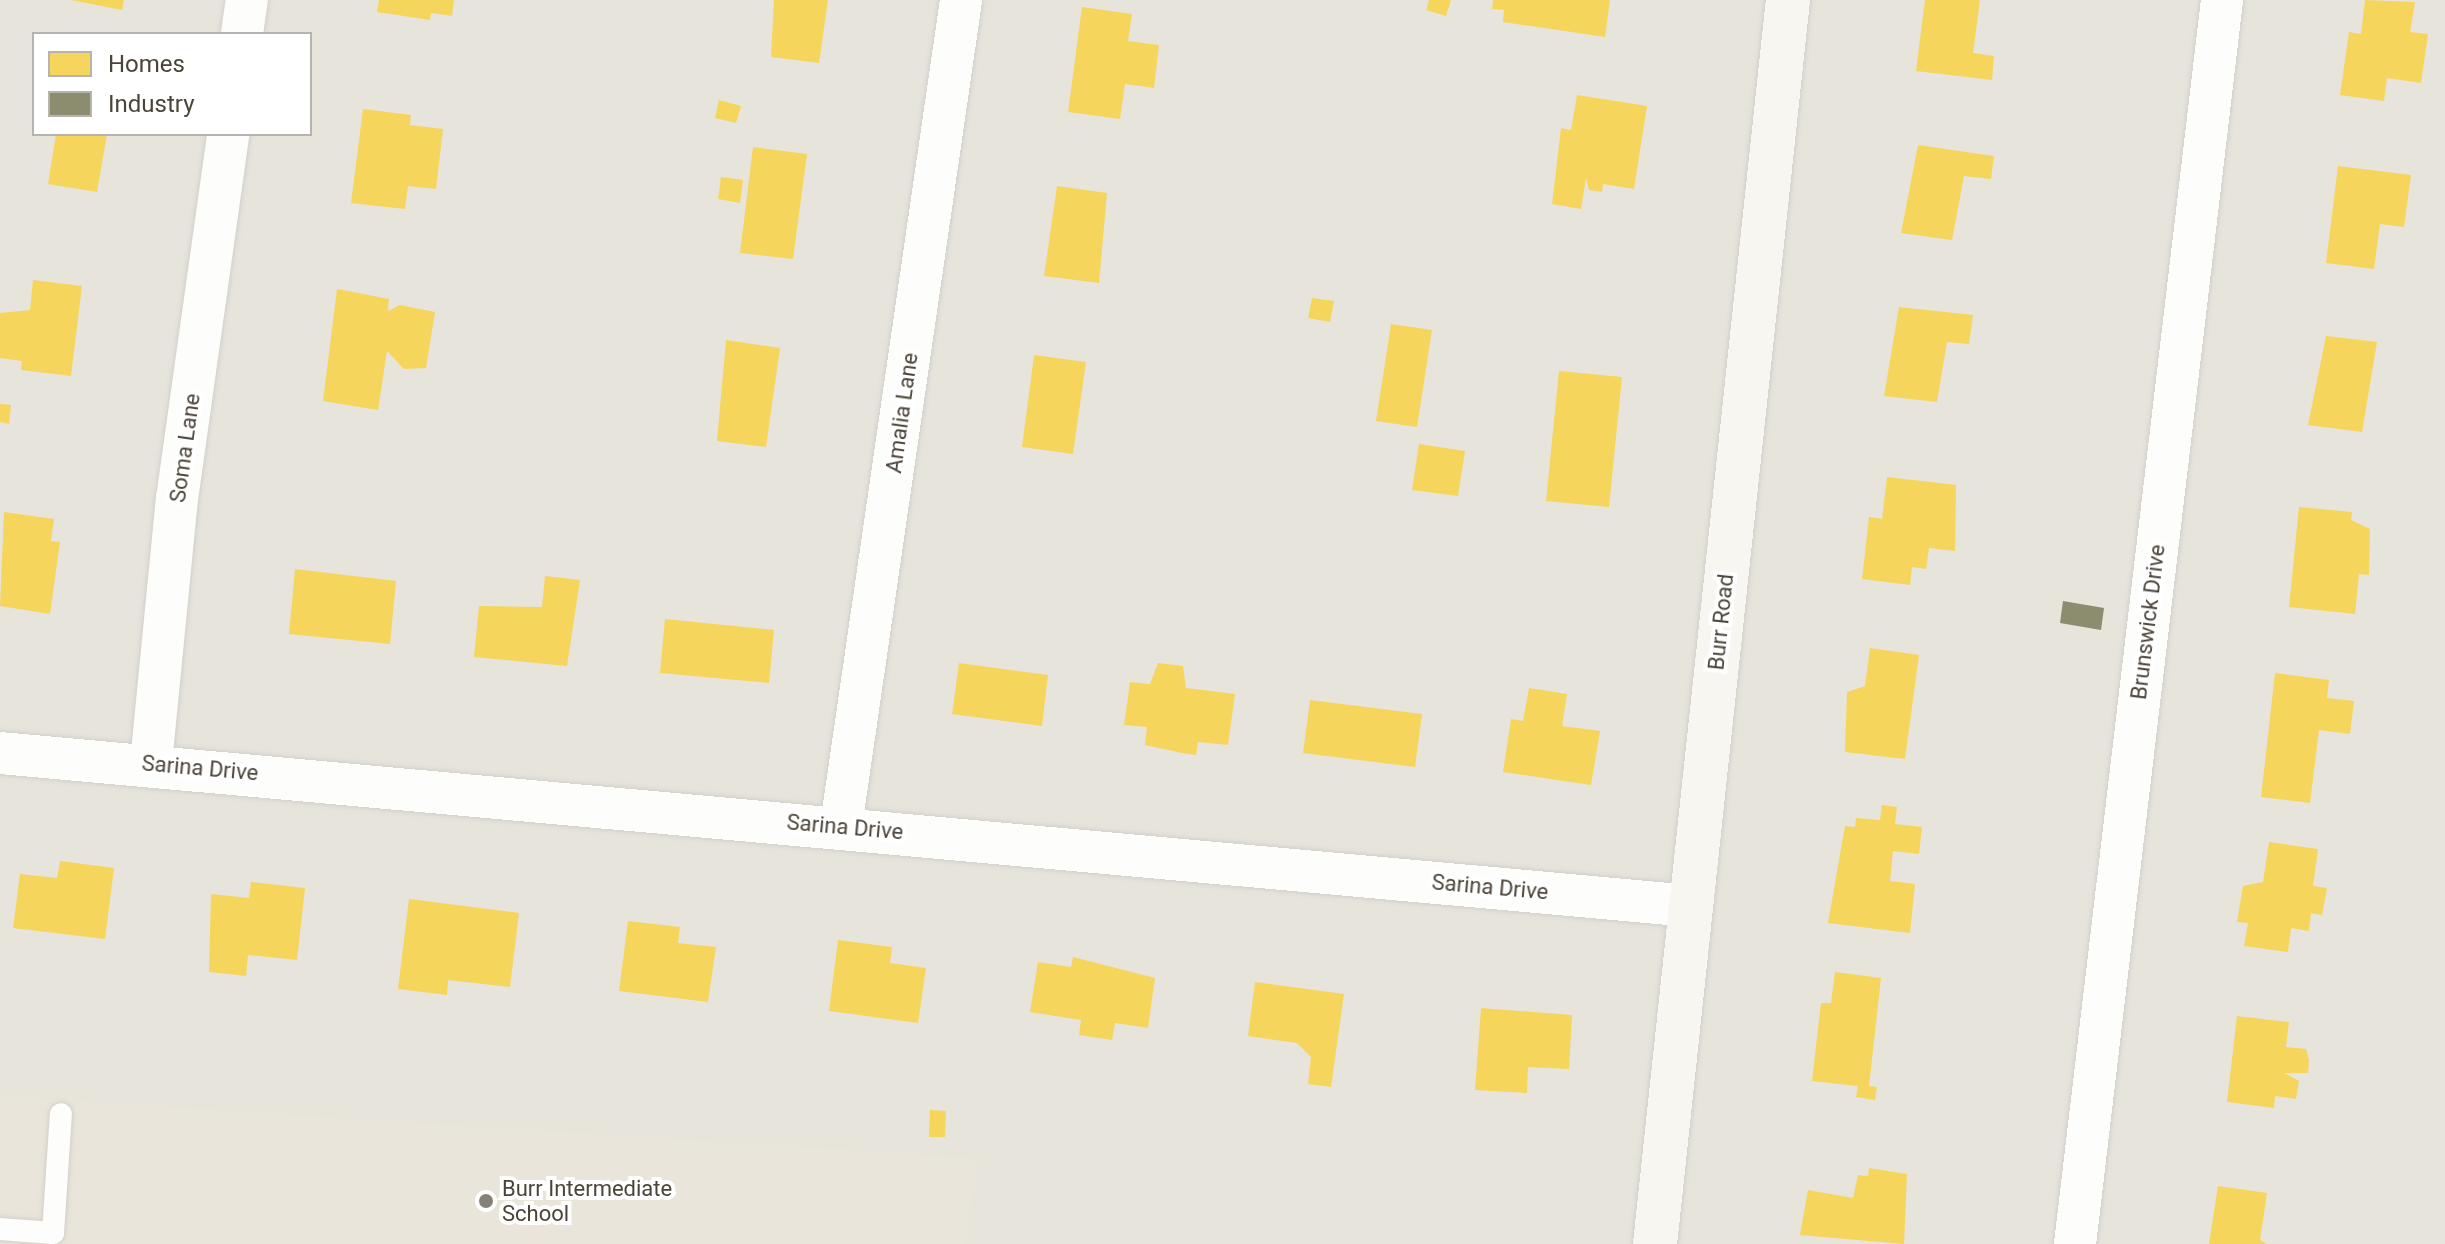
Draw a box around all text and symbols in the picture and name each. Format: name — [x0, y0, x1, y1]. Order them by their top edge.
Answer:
legend — [32, 32, 312, 136]
text: Homes — [108, 50, 185, 78]
text: Industry — [108, 90, 194, 118]
street label: Amalia Lane — [880, 351, 924, 475]
street label: Soma Lane — [164, 392, 206, 504]
street label: Brunswick Drive — [2125, 543, 2171, 701]
street label: Burr Road — [1703, 573, 1739, 671]
street label: Sarina Drive — [141, 750, 259, 786]
street label: Sarina Drive — [786, 809, 904, 845]
street label: Sarina Drive — [1431, 869, 1549, 905]
place label: Burr Intermediate School — [502, 1175, 672, 1226]
marker: Burr Intermediate School — [477, 1192, 495, 1210]

